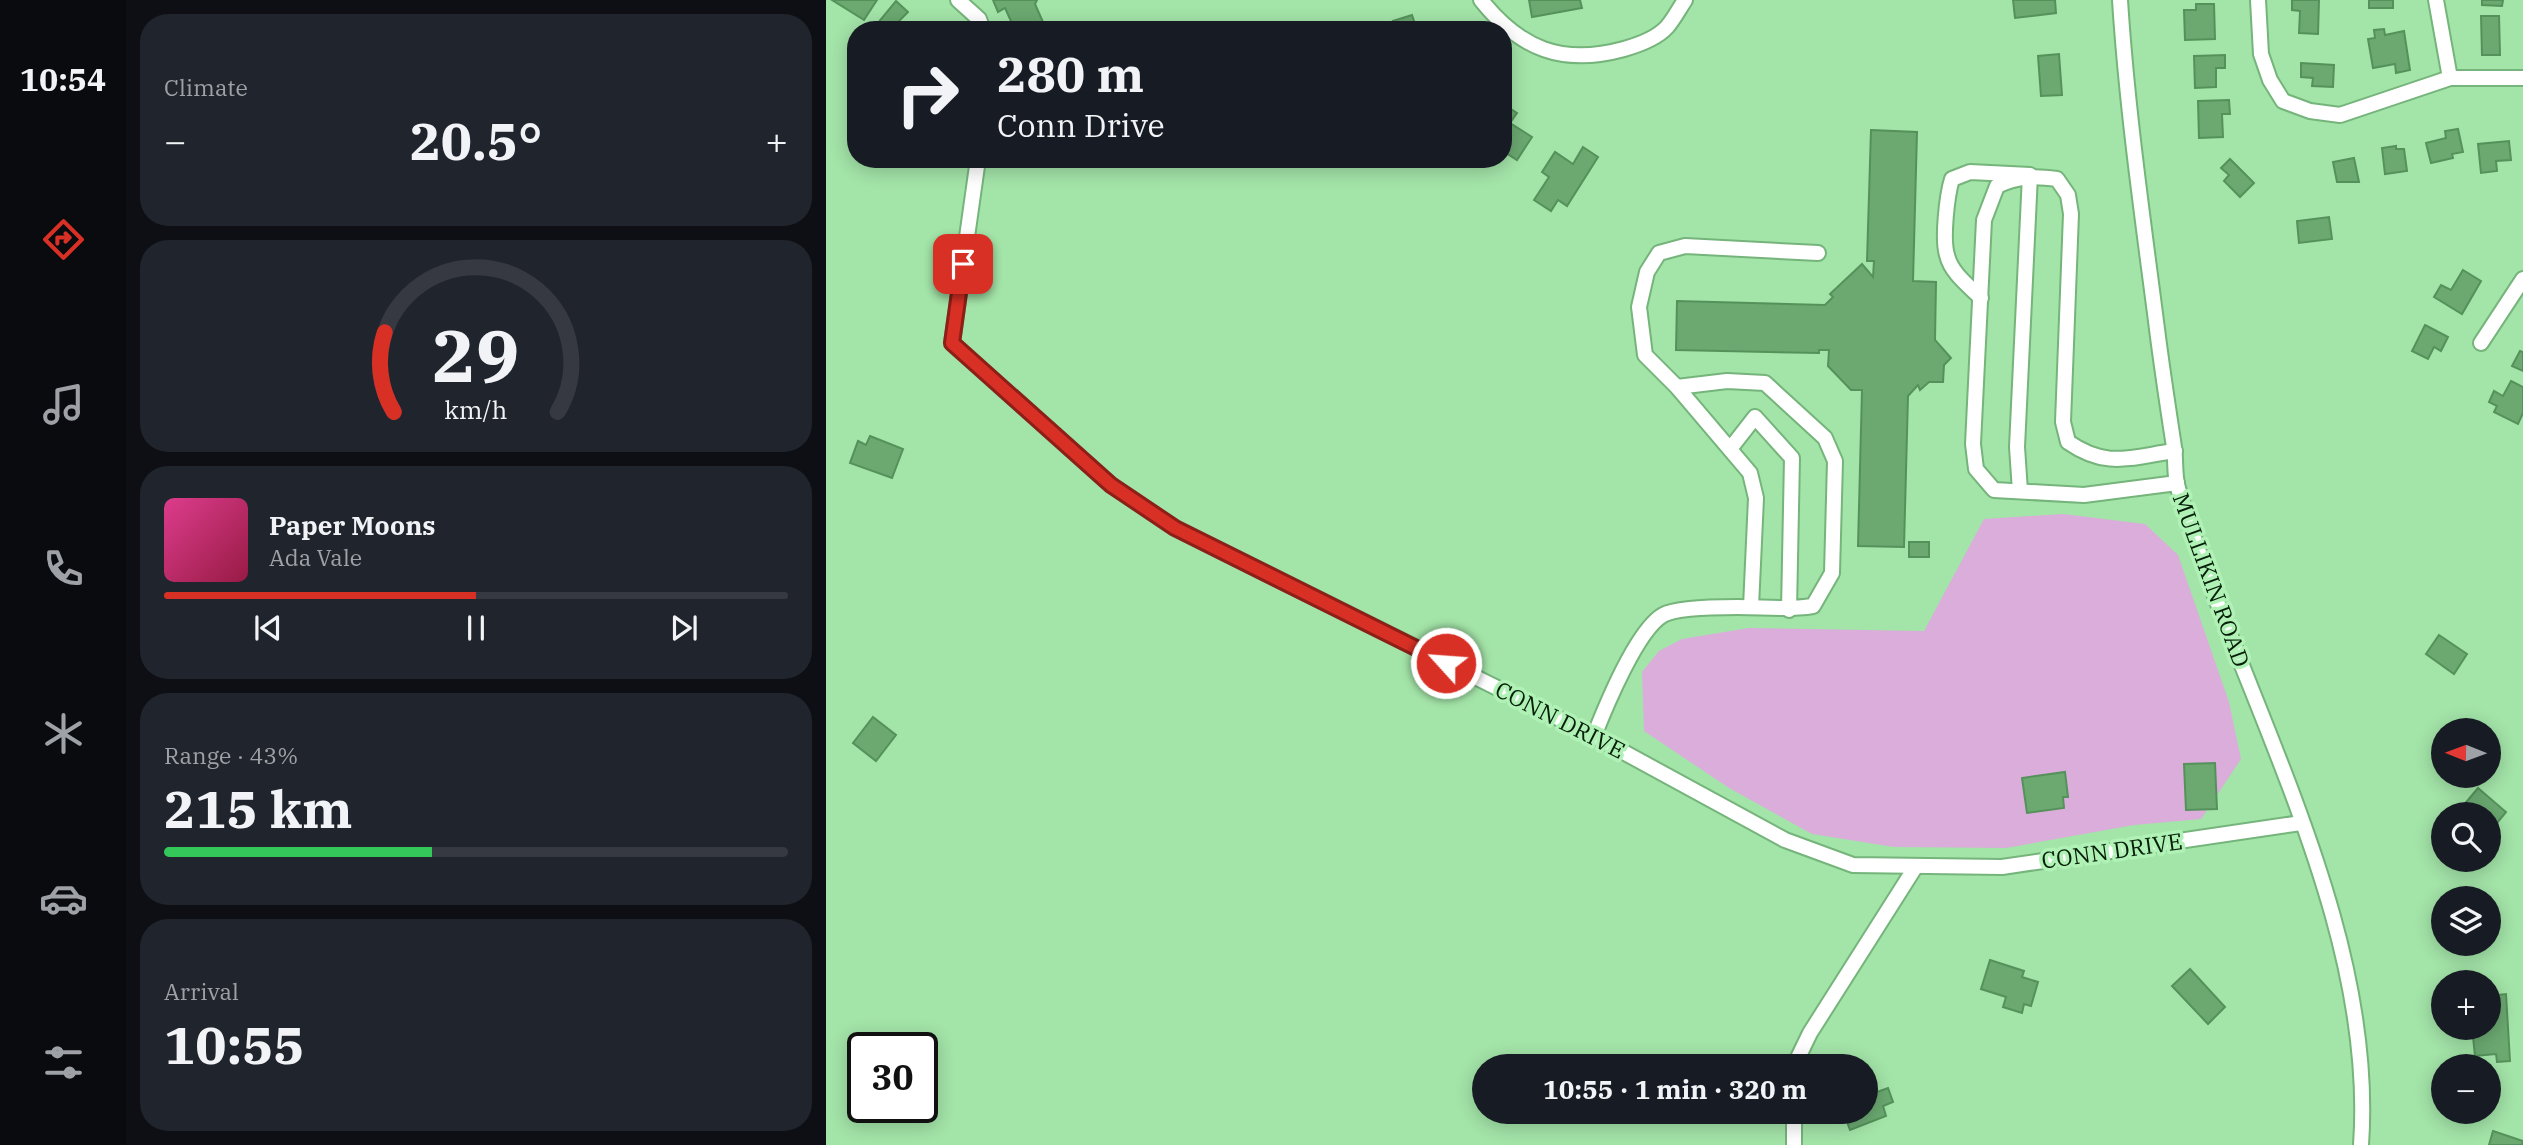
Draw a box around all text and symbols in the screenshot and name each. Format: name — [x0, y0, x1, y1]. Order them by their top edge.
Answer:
text: 280 m — [997, 42, 1144, 105]
icon: right — [882, 49, 973, 140]
text: 10:54 — [20, 58, 106, 100]
text: Climate — [164, 72, 248, 102]
text: Conn Drive — [997, 104, 1165, 146]
text: 20.5° — [410, 107, 542, 174]
text: − — [164, 116, 187, 165]
text: + — [765, 116, 788, 165]
icon: directions — [39, 215, 88, 264]
pin — [933, 234, 993, 294]
icon: arrive — [944, 245, 982, 283]
text: 29 — [432, 308, 520, 403]
icon: music — [39, 380, 88, 429]
text: km/h — [444, 393, 508, 426]
street label: MULLIKIN ROAD — [2167, 489, 2257, 671]
text: Paper Moons — [269, 508, 436, 542]
text: Ada Vale — [269, 542, 362, 572]
icon: phone — [39, 544, 88, 593]
icon: previous — [249, 609, 287, 647]
icon: pause — [457, 609, 495, 647]
icon: next — [665, 609, 703, 647]
position arrow — [1409, 626, 1483, 700]
street label: CONN DRIVE — [1490, 674, 1630, 765]
icon: climate — [39, 709, 88, 758]
north arrow — [2431, 718, 2501, 788]
map controls — [2431, 718, 2501, 1124]
text: Range · 43% — [164, 740, 298, 770]
text: 215 km — [164, 775, 353, 842]
button: search — [2431, 802, 2501, 872]
street label: CONN DRIVE — [2040, 825, 2184, 875]
icon: car — [39, 874, 88, 923]
button: layers — [2431, 886, 2501, 956]
button: + — [2431, 970, 2501, 1040]
text: Arrival — [164, 976, 239, 1006]
text: 10:55 — [164, 1011, 305, 1078]
speed limit sign: 30 — [847, 1032, 938, 1123]
icon: filters — [39, 1038, 88, 1087]
button: − — [2431, 1054, 2501, 1124]
text: 10:55 · 1 min · 320 m — [1543, 1072, 1807, 1106]

